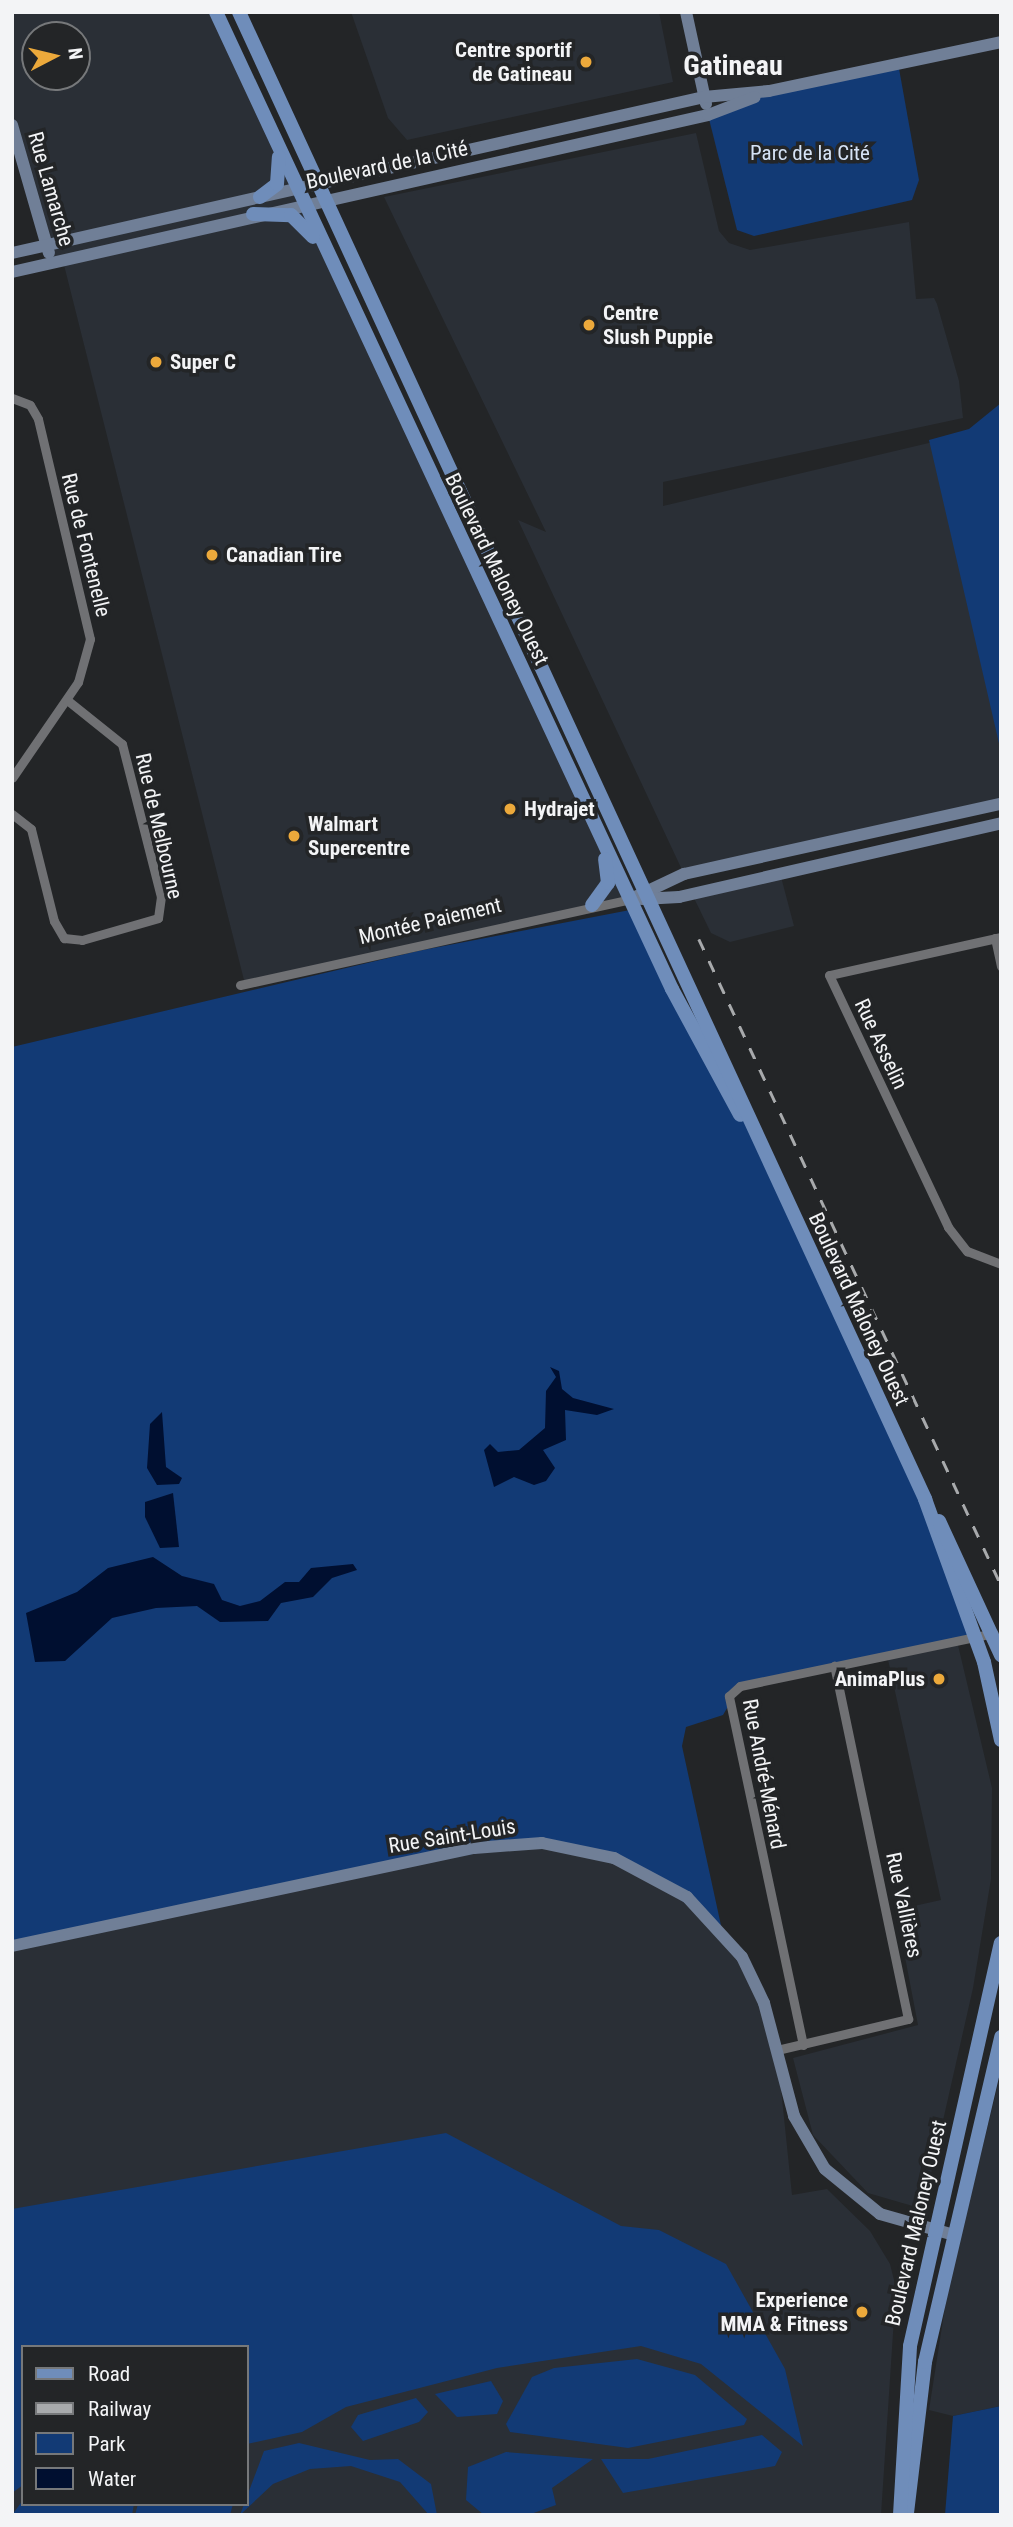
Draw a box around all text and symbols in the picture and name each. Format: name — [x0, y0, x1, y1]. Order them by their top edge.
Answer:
north arrow — [21, 21, 91, 91]
place label: Centre sportif de Gatineau — [455, 37, 572, 87]
text: N — [63, 46, 87, 61]
district label: Gatineau — [683, 49, 783, 83]
marker: Centre sportif de Gatineau — [578, 54, 594, 70]
street label: Rue Lamarche — [23, 129, 79, 249]
street label: Boulevard de la Cité — [304, 136, 470, 194]
park label: Parc de la Cité — [750, 140, 870, 166]
place label: Centre Slush Puppie — [603, 300, 713, 350]
marker: Centre Slush Puppie — [581, 317, 597, 333]
place label: Super C — [170, 349, 236, 375]
marker: Super C — [148, 354, 164, 370]
street label: Boulevard Maloney Ouest — [440, 469, 554, 669]
street label: Rue de Fontenelle — [56, 471, 116, 619]
place label: Canadian Tire — [226, 542, 342, 568]
marker: Canadian Tire — [204, 547, 220, 563]
street label: Rue de Melbourne — [130, 751, 188, 901]
place label: Hydrajet — [524, 796, 595, 822]
marker: Hydrajet — [502, 801, 518, 817]
place label: Walmart Supercentre — [308, 811, 410, 861]
marker: Walmart Supercentre — [286, 828, 302, 844]
street label: Montée Paiement — [356, 892, 504, 950]
street label: Rue Asselin — [849, 995, 913, 1093]
street label: Boulevard Maloney Ouest — [803, 1208, 915, 1410]
place label: AnimaPlus — [835, 1666, 925, 1692]
marker: AnimaPlus — [931, 1671, 947, 1687]
street label: Rue André-Ménard — [737, 1697, 791, 1851]
street label: Rue Saint-Louis — [387, 1814, 517, 1858]
street label: Rue Vallières — [881, 1850, 927, 1960]
street label: Boulevard Maloney Ouest — [880, 2118, 952, 2328]
place label: Experience MMA & Fitness — [720, 2287, 848, 2337]
marker: Experience MMA & Fitness — [854, 2304, 870, 2320]
legend — [21, 2345, 248, 2506]
text: Road — [88, 2362, 130, 2386]
text: Railway — [88, 2397, 151, 2421]
text: Park — [88, 2432, 125, 2456]
text: Water — [88, 2467, 136, 2491]

